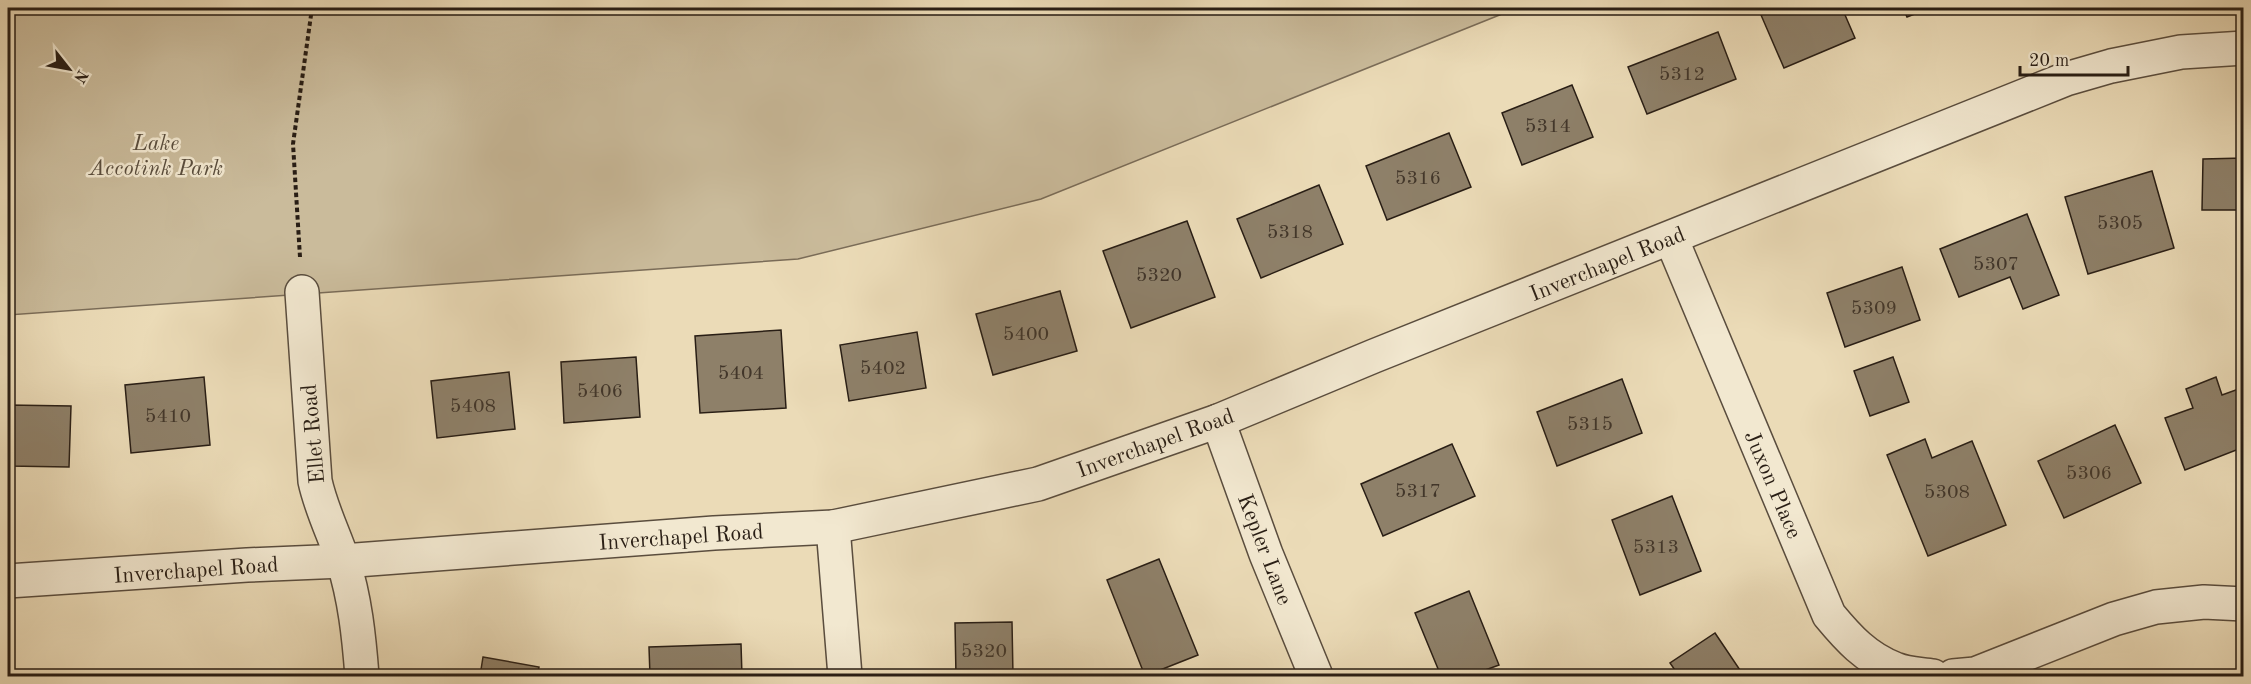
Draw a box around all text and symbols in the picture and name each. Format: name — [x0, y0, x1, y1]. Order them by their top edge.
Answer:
north arrow — [39, 39, 99, 99]
scale bar — [2020, 39, 2128, 77]
text: 20 m — [2029, 52, 2069, 70]
house number: 5312 — [1659, 65, 1705, 85]
text: N — [70, 66, 90, 86]
house number: 5314 — [1525, 117, 1571, 137]
park label: Lake Accotink Park — [88, 133, 223, 180]
house number: 5316 — [1395, 169, 1441, 189]
house number: 5305 — [2097, 214, 2143, 234]
house number: 5318 — [1267, 223, 1313, 243]
street label: Inverchapel Road — [1527, 224, 1689, 306]
house number: 5307 — [1973, 255, 2019, 275]
house number: 5320 — [1136, 266, 1182, 286]
house number: 5309 — [1851, 299, 1897, 319]
house number: 5400 — [1003, 325, 1049, 345]
house number: 5402 — [860, 359, 906, 379]
house number: 5404 — [718, 364, 764, 384]
house number: 5406 — [577, 382, 623, 402]
street label: Ellet Road — [299, 383, 329, 485]
house number: 5408 — [450, 397, 496, 417]
street label: Inverchapel Road — [1074, 405, 1237, 482]
house number: 5410 — [145, 407, 191, 427]
house number: 5315 — [1567, 415, 1613, 435]
street label: Juxon Place — [1740, 428, 1805, 542]
house number: 5306 — [2066, 464, 2112, 484]
house number: 5317 — [1395, 482, 1441, 502]
house number: 5308 — [1924, 483, 1970, 503]
street label: Kepler Lane — [1233, 491, 1295, 608]
street label: Inverchapel Road — [598, 521, 764, 555]
house number: 5313 — [1633, 538, 1679, 558]
street label: Inverchapel Road — [113, 554, 279, 588]
house number: 5320 — [961, 642, 1007, 662]

